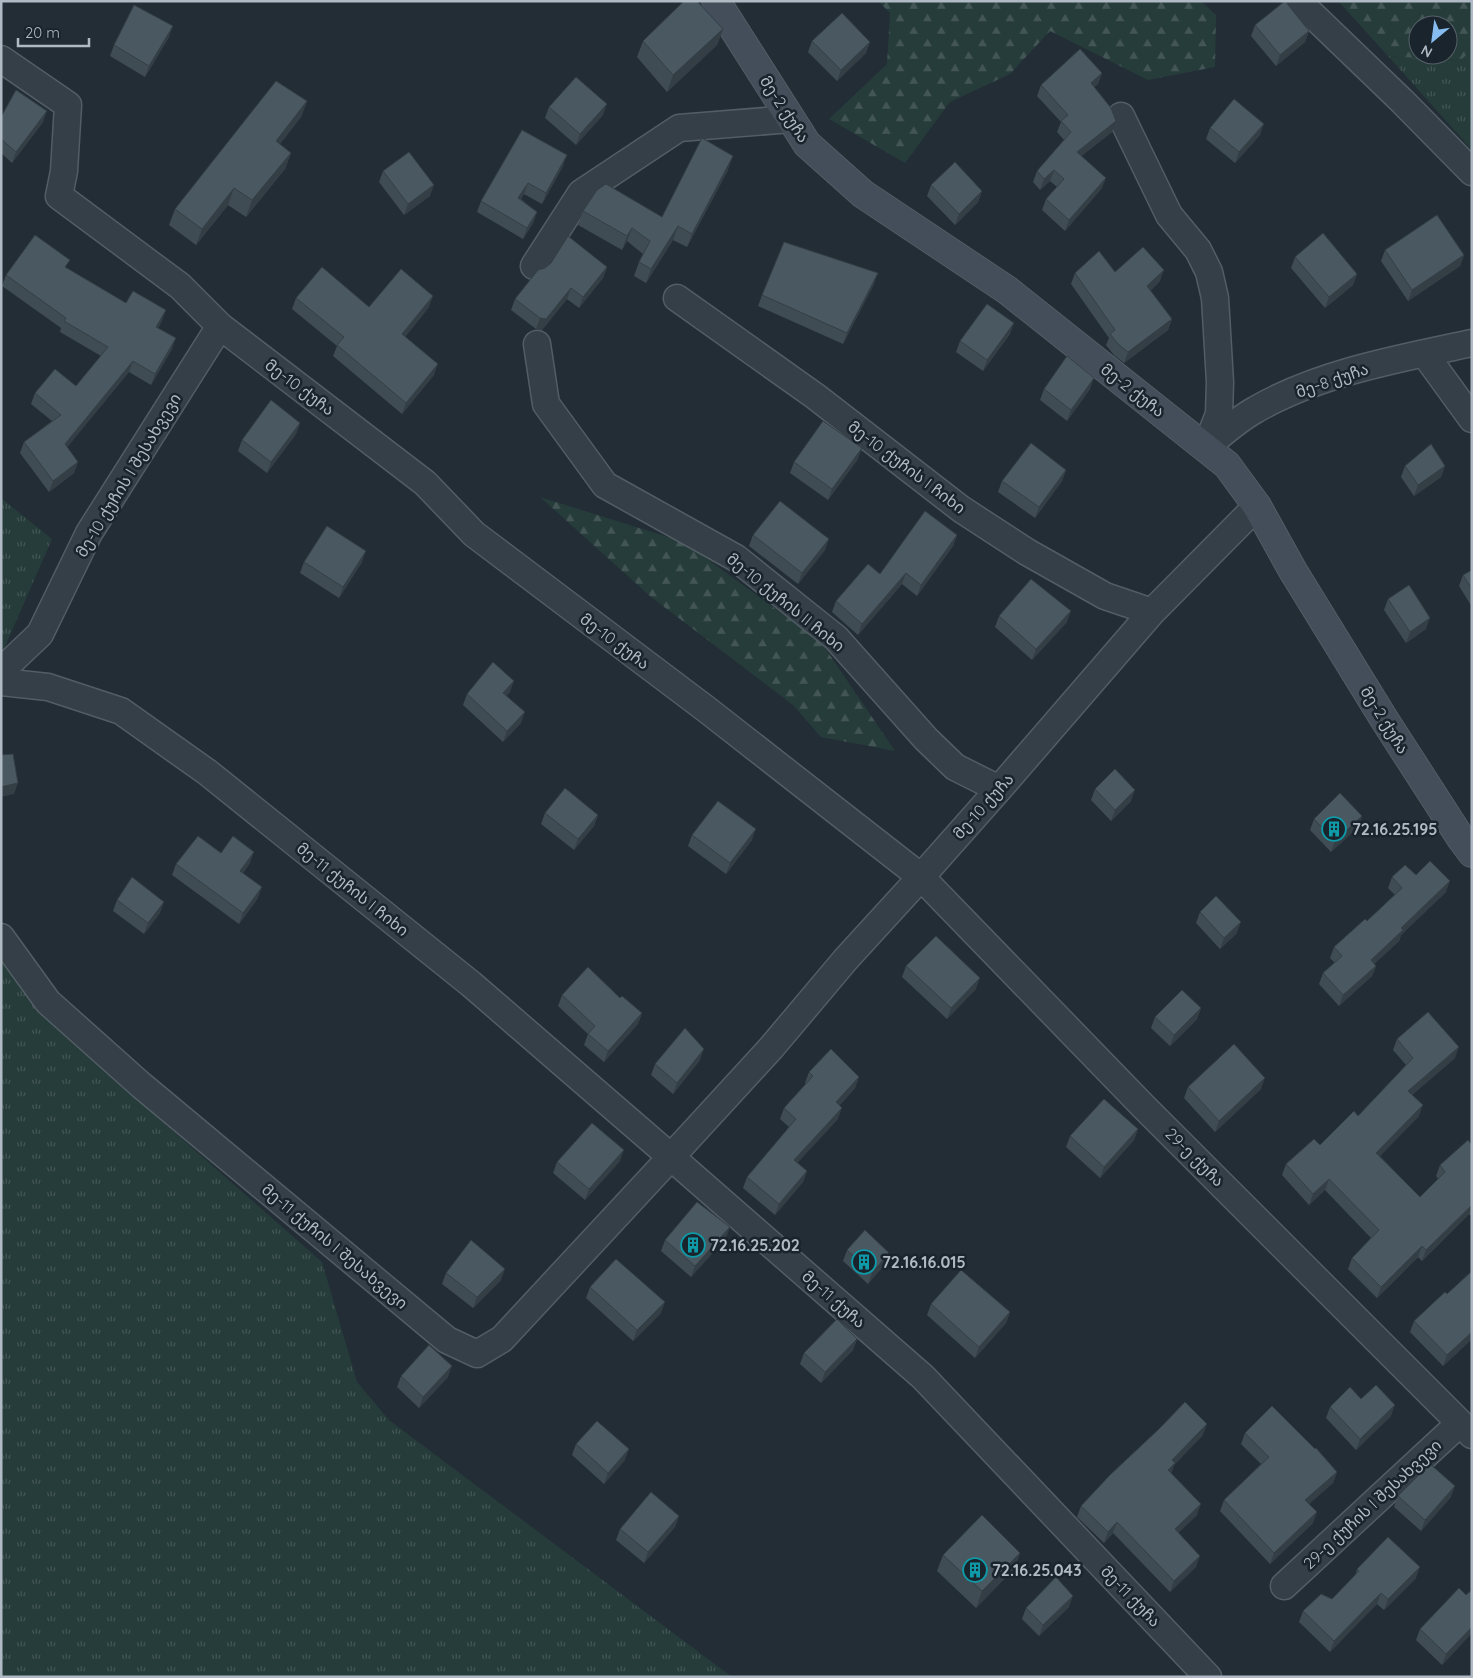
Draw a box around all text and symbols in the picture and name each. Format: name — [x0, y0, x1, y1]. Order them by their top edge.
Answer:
scale bar — [18, 15, 89, 47]
north arrow — [1408, 15, 1458, 65]
text: 20 m — [25, 23, 60, 42]
text: N — [1418, 41, 1436, 62]
street label: მე-2 ქუჩა — [756, 72, 814, 146]
street label: მე-10 ქუჩა — [261, 355, 339, 419]
street label: მე-8 ქუჩა — [1293, 358, 1371, 402]
street label: მე-2 ქუჩა — [1097, 359, 1169, 421]
street label: მე-10 ქუჩის I შესახვევი — [71, 389, 185, 561]
street label: მე-10 ქუჩის I ჩიხი — [844, 416, 970, 518]
street label: მე-10 ქუჩის II ჩიხი — [723, 548, 849, 656]
street label: მე-10 ქუჩა — [576, 609, 654, 673]
street label: მე-2 ქუჩა — [1356, 683, 1414, 757]
street label: მე-10 ქუჩა — [948, 769, 1018, 843]
building icon: 72.16.25.195 — [1321, 816, 1347, 842]
place label: 72.16.25.195 — [1352, 819, 1438, 839]
street label: მე-11 ქუჩის I ჩიხი — [293, 838, 413, 940]
street label: 29-ე ქუჩა — [1161, 1123, 1229, 1191]
street label: მე-11 ქუჩის I შესახვევი — [258, 1179, 412, 1313]
building icon: 72.16.25.202 — [680, 1232, 706, 1258]
place label: 72.16.25.202 — [710, 1235, 800, 1255]
building icon: 72.16.16.015 — [851, 1249, 877, 1275]
place label: 72.16.16.015 — [882, 1252, 966, 1272]
street label: მე-11 ქუჩა — [798, 1266, 870, 1332]
street label: 29-ე ქუჩის I შესახვევი — [1299, 1435, 1445, 1573]
building icon: 72.16.25.043 — [962, 1557, 988, 1583]
place label: 72.16.25.043 — [992, 1560, 1082, 1580]
street label: მე-11 ქუჩა — [1097, 1561, 1165, 1631]

